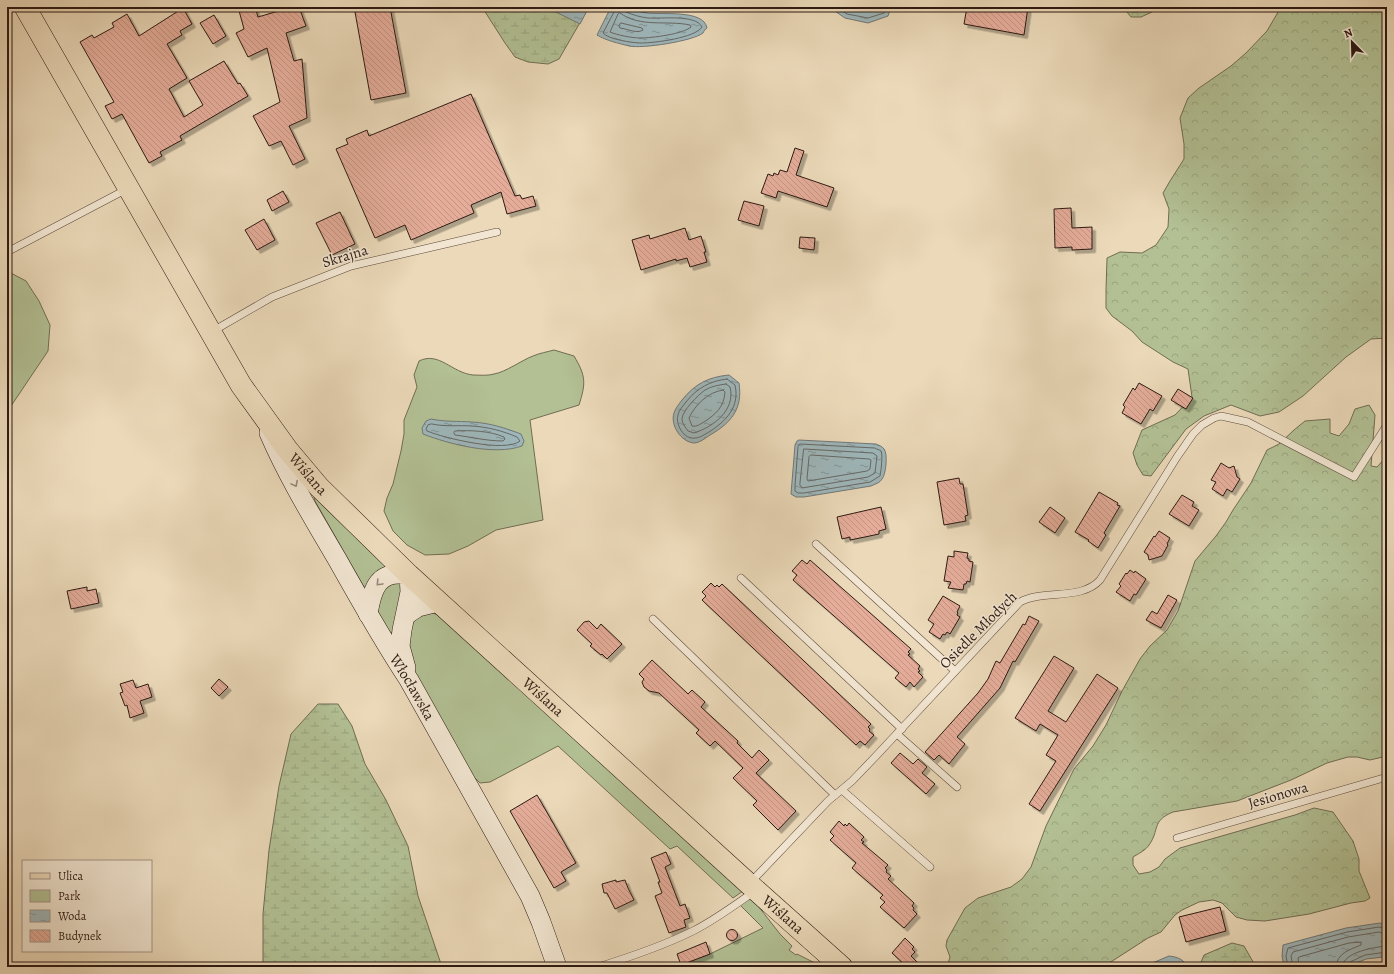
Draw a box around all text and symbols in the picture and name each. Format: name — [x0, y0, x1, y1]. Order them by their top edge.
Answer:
north arrow — [1332, 22, 1372, 62]
text: N — [1342, 25, 1355, 42]
street label: Skrajna — [320, 240, 370, 272]
street label: Wiślana — [284, 448, 332, 500]
one-way arrow — [290, 480, 297, 487]
one-way arrow — [376, 578, 383, 586]
street label: Osiedle Młodych — [935, 587, 1021, 673]
street label: Włocławska — [384, 650, 439, 724]
street label: Wiślana — [517, 672, 568, 721]
street label: Jesionowa — [1246, 777, 1310, 813]
legend — [22, 860, 152, 952]
text: Ulica — [58, 868, 83, 884]
text: Park — [58, 888, 81, 904]
street label: Wiślana — [757, 890, 808, 938]
text: Woda — [57, 908, 87, 924]
text: Budynek — [58, 928, 101, 944]

